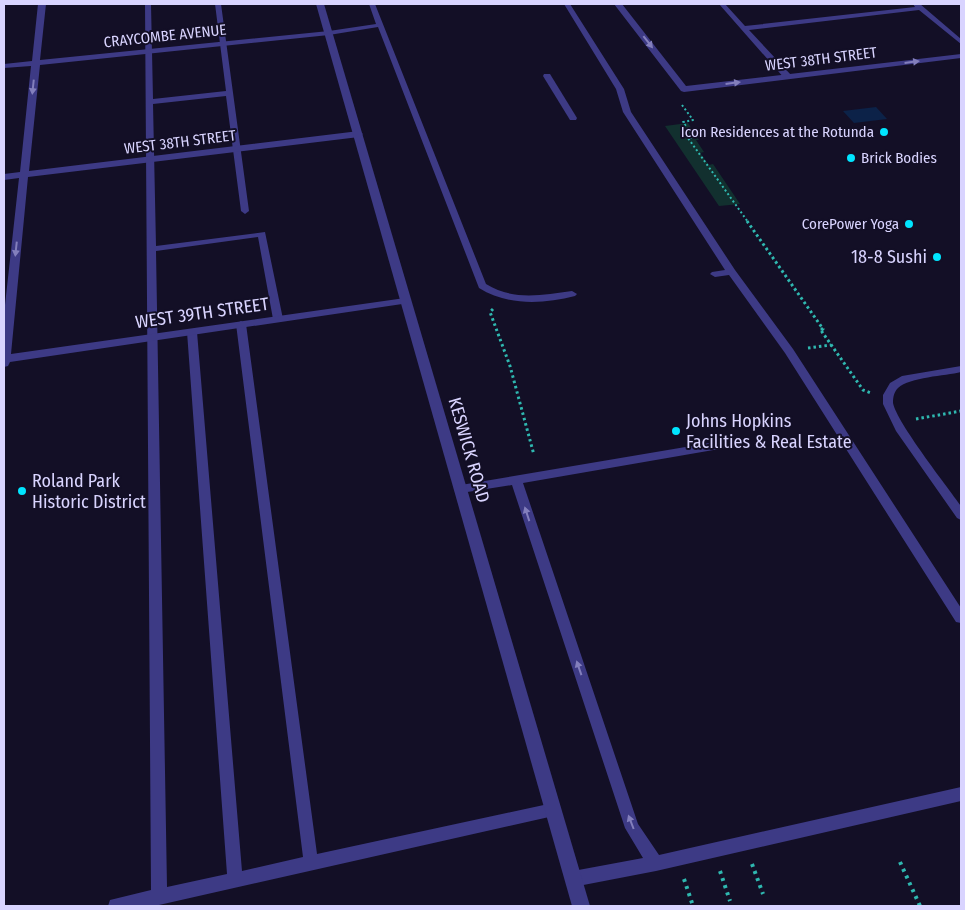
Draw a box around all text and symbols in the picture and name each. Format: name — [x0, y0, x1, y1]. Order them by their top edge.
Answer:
street label: CRAYCOMBE AVENUE — [103, 21, 227, 51]
one-way arrow — [643, 35, 653, 49]
street label: WEST 38TH STREET — [764, 43, 878, 75]
one-way arrow — [904, 58, 920, 66]
one-way arrow — [29, 79, 37, 95]
one-way arrow — [725, 79, 741, 87]
place label: Icon Residences at the Rotunda — [681, 123, 874, 141]
street label: WEST 38TH STREET — [123, 126, 237, 158]
marker: Icon Residences at the Rotunda — [878, 126, 890, 138]
place label: Brick Bodies — [861, 149, 937, 167]
marker: Brick Bodies — [845, 152, 857, 164]
place label: CorePower Yoga — [802, 215, 899, 233]
marker: CorePower Yoga — [903, 218, 915, 230]
one-way arrow — [12, 241, 20, 257]
place label: 18-8 Sushi — [851, 246, 927, 268]
marker: 18-8 Sushi — [931, 251, 943, 263]
street label: WEST 39TH STREET — [134, 293, 271, 333]
street label: KESWICK ROAD — [443, 395, 495, 505]
place label: Johns Hopkins Facilities & Real Estate — [686, 410, 852, 453]
marker: Johns Hopkins Facilities & Real Estate — [670, 425, 682, 437]
place label: Roland Park Historic District — [32, 470, 146, 513]
marker: Roland Park Historic District — [16, 485, 28, 497]
one-way arrow — [522, 506, 530, 521]
one-way arrow — [575, 660, 582, 675]
one-way arrow — [627, 814, 635, 829]

